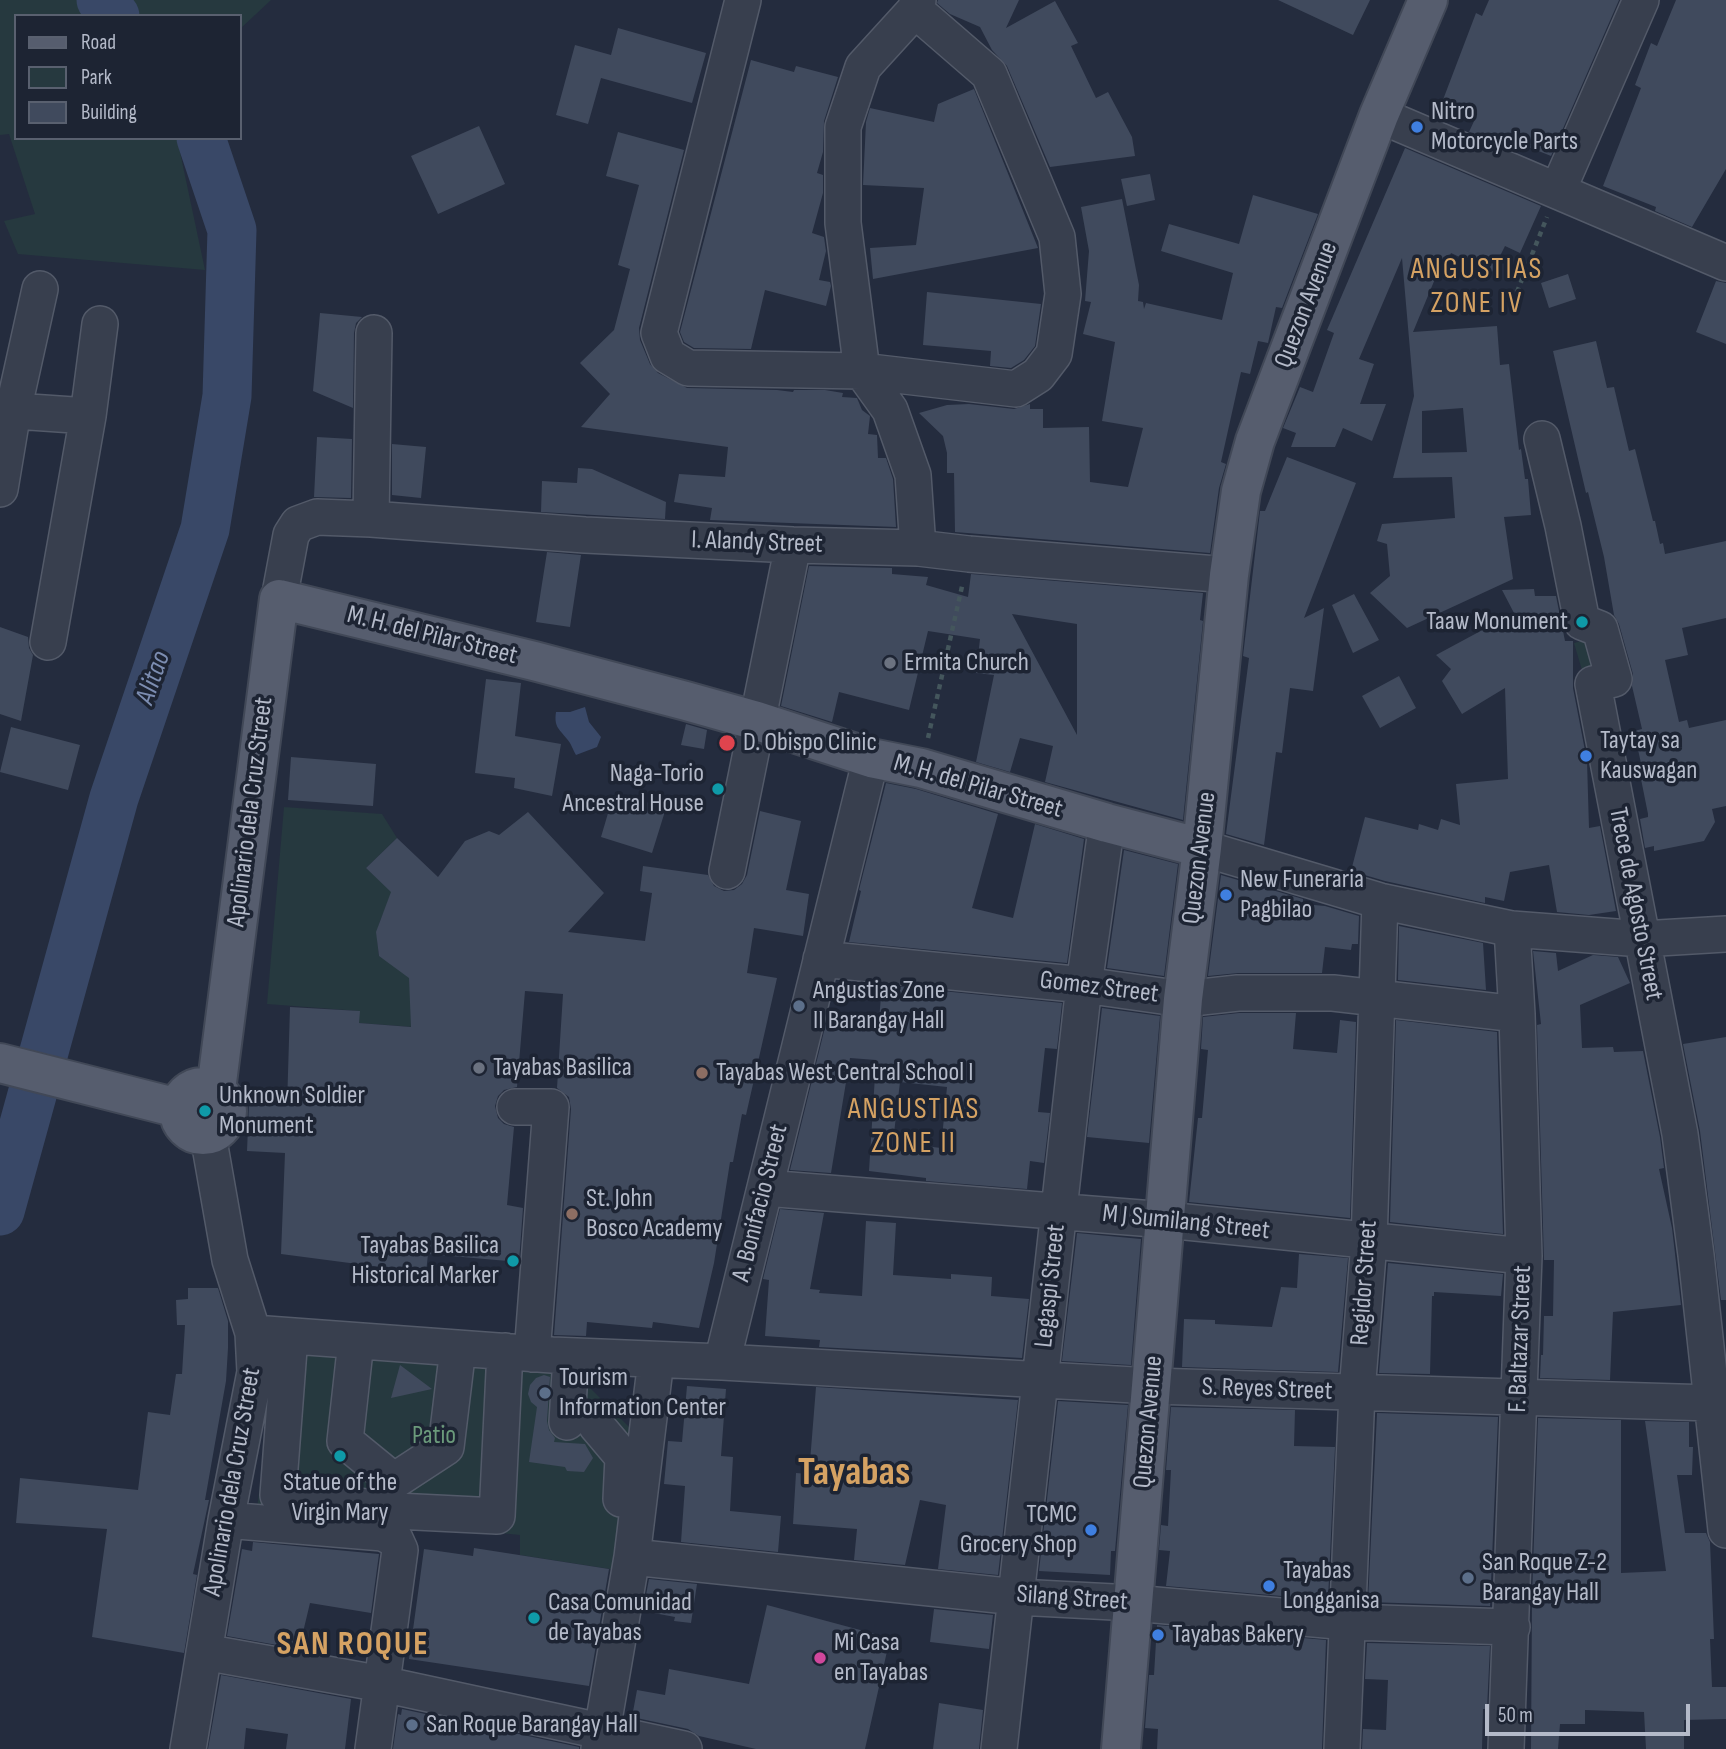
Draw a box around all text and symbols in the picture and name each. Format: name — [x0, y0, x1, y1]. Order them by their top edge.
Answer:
legend — [14, 14, 242, 140]
text: Road — [81, 30, 116, 55]
text: Park — [81, 65, 112, 90]
place label: Nitro Motorcycle Parts — [1431, 96, 1578, 158]
text: Building — [81, 100, 137, 125]
marker: Nitro Motorcycle Parts — [1409, 119, 1425, 135]
street label: Quezon Avenue — [1269, 237, 1345, 373]
district label: ANGUSTIAS ZONE IV — [1412, 252, 1542, 322]
street label: I. Alandy Street — [691, 525, 823, 561]
street label: M. H. del Pilar Street — [344, 600, 520, 672]
place label: Taaw Monument — [1426, 606, 1568, 638]
marker: Taaw Monument — [1574, 614, 1590, 630]
water label: Alitao — [129, 647, 179, 709]
place label: Ermita Church — [904, 647, 1029, 679]
marker: Ermita Church — [882, 655, 898, 671]
street label: Apolinario dela Cruz Street — [221, 695, 281, 929]
place label: Taytay sa Kauswagan — [1600, 725, 1697, 786]
place label: D. Obispo Clinic — [743, 727, 877, 759]
marker: D. Obispo Clinic — [717, 733, 737, 753]
street label: M. H. del Pilar Street — [890, 748, 1066, 826]
marker: Taytay sa Kauswagan — [1578, 748, 1594, 764]
place label: Naga-Torio Ancestral House — [563, 758, 704, 820]
marker: Naga-Torio Ancestral House — [710, 781, 726, 797]
street label: Quezon Avenue — [1176, 790, 1224, 926]
street label: Trece de Agosto Street — [1601, 805, 1669, 1003]
place label: New Funeraria Pagbilao — [1240, 864, 1364, 926]
marker: New Funeraria Pagbilao — [1218, 887, 1234, 903]
street label: Gomez Street — [1038, 965, 1160, 1011]
place label: Angustias Zone II Barangay Hall — [813, 975, 945, 1036]
marker: Angustias Zone II Barangay Hall — [791, 998, 807, 1014]
place label: Tayabas Basilica — [493, 1052, 632, 1084]
place label: Tayabas West Central School I — [716, 1057, 973, 1089]
marker: Tayabas Basilica — [471, 1060, 487, 1076]
marker: Tayabas West Central School I — [694, 1065, 710, 1081]
place label: Unknown Soldier Monument — [219, 1080, 365, 1142]
district label: ANGUSTIAS ZONE II — [849, 1092, 979, 1162]
marker: Unknown Soldier Monument — [197, 1103, 213, 1119]
street label: A. Bonifacio Street — [726, 1121, 796, 1285]
place label: St. John Bosco Academy — [586, 1183, 722, 1244]
street label: M J Sumilang Street — [1101, 1199, 1271, 1247]
marker: St. John Bosco Academy — [564, 1206, 580, 1222]
street label: Regidor Street — [1345, 1219, 1385, 1347]
street label: Legaspi Street — [1029, 1223, 1073, 1349]
place label: Tayabas Basilica Historical Marker — [351, 1230, 499, 1292]
marker: Tayabas Basilica Historical Marker — [505, 1253, 521, 1269]
street label: F. Baltazar Street — [1503, 1265, 1539, 1413]
street label: Quezon Avenue — [1128, 1355, 1170, 1489]
place label: Tourism Information Center — [559, 1362, 726, 1424]
street label: Apolinario dela Cruz Street — [198, 1365, 268, 1599]
street label: S. Reyes Street — [1201, 1372, 1333, 1408]
marker: Tourism Information Center — [537, 1385, 553, 1401]
park label: Patio — [412, 1420, 456, 1452]
marker: Statue of the Virgin Mary — [332, 1448, 348, 1464]
district label: Tayabas — [798, 1450, 910, 1498]
place label: Statue of the Virgin Mary — [283, 1467, 397, 1528]
place label: TCMC Grocery Shop — [960, 1499, 1077, 1560]
marker: TCMC Grocery Shop — [1083, 1522, 1099, 1538]
place label: San Roque Z-2 Barangay Hall — [1482, 1547, 1607, 1608]
place label: Tayabas Longganisa — [1283, 1555, 1380, 1616]
marker: San Roque Z-2 Barangay Hall — [1460, 1570, 1476, 1586]
marker: Tayabas Longganisa — [1261, 1578, 1277, 1594]
street label: Silang Street — [1015, 1580, 1129, 1618]
place label: Casa Comunidad de Tayabas — [548, 1587, 692, 1648]
marker: Casa Comunidad de Tayabas — [526, 1610, 542, 1626]
place label: Tayabas Bakery — [1172, 1619, 1304, 1651]
district label: SAN ROQUE — [278, 1626, 428, 1666]
place label: Mi Casa en Tayabas — [834, 1627, 928, 1688]
marker: Tayabas Bakery — [1150, 1627, 1166, 1643]
marker: Mi Casa en Tayabas — [812, 1650, 828, 1666]
scale bar — [1488, 1690, 1693, 1734]
text: 50 m — [1498, 1703, 1533, 1728]
place label: San Roque Barangay Hall — [426, 1709, 638, 1741]
marker: San Roque Barangay Hall — [404, 1717, 420, 1733]

